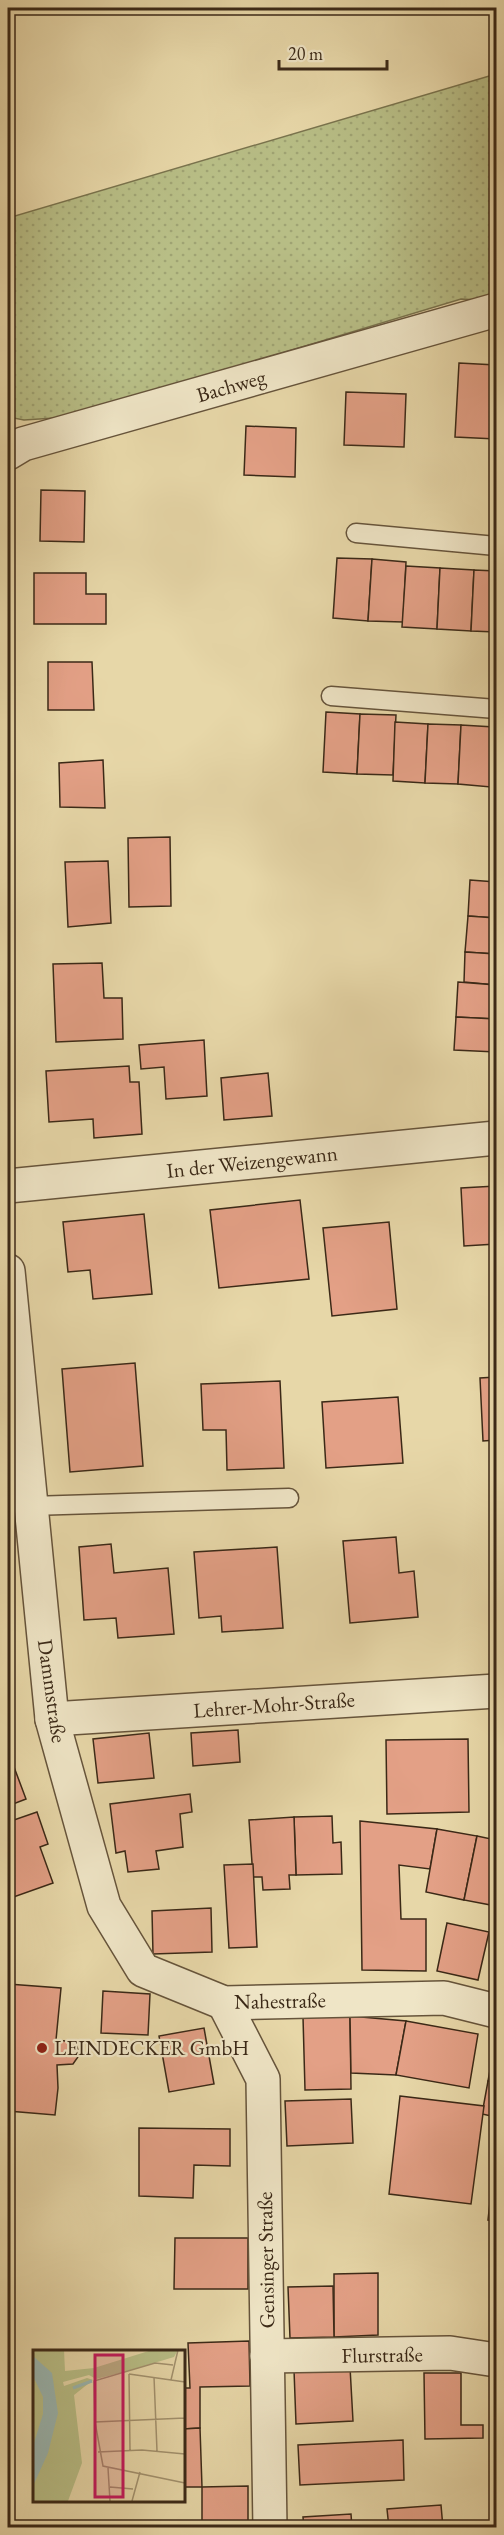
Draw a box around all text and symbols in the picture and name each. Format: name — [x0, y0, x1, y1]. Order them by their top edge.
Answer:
scale bar — [279, 33, 387, 71]
text: 20 m — [288, 42, 323, 65]
street label: Bachweg — [193, 363, 269, 408]
street label: In der Weizengewann — [165, 1139, 339, 1184]
street label: Dammstraße — [32, 1637, 73, 1745]
street label: Lehrer-Mohr-Straße — [192, 1685, 356, 1724]
street label: Nahestraße — [234, 1986, 326, 2015]
place label: LEINDECKER GmbH — [54, 2034, 249, 2061]
marker: LEINDECKER GmbH — [35, 2041, 49, 2055]
street label: Gensinger Straße — [251, 2191, 280, 2329]
street label: Flurstraße — [341, 2340, 423, 2369]
inset map — [33, 2350, 184, 2502]

